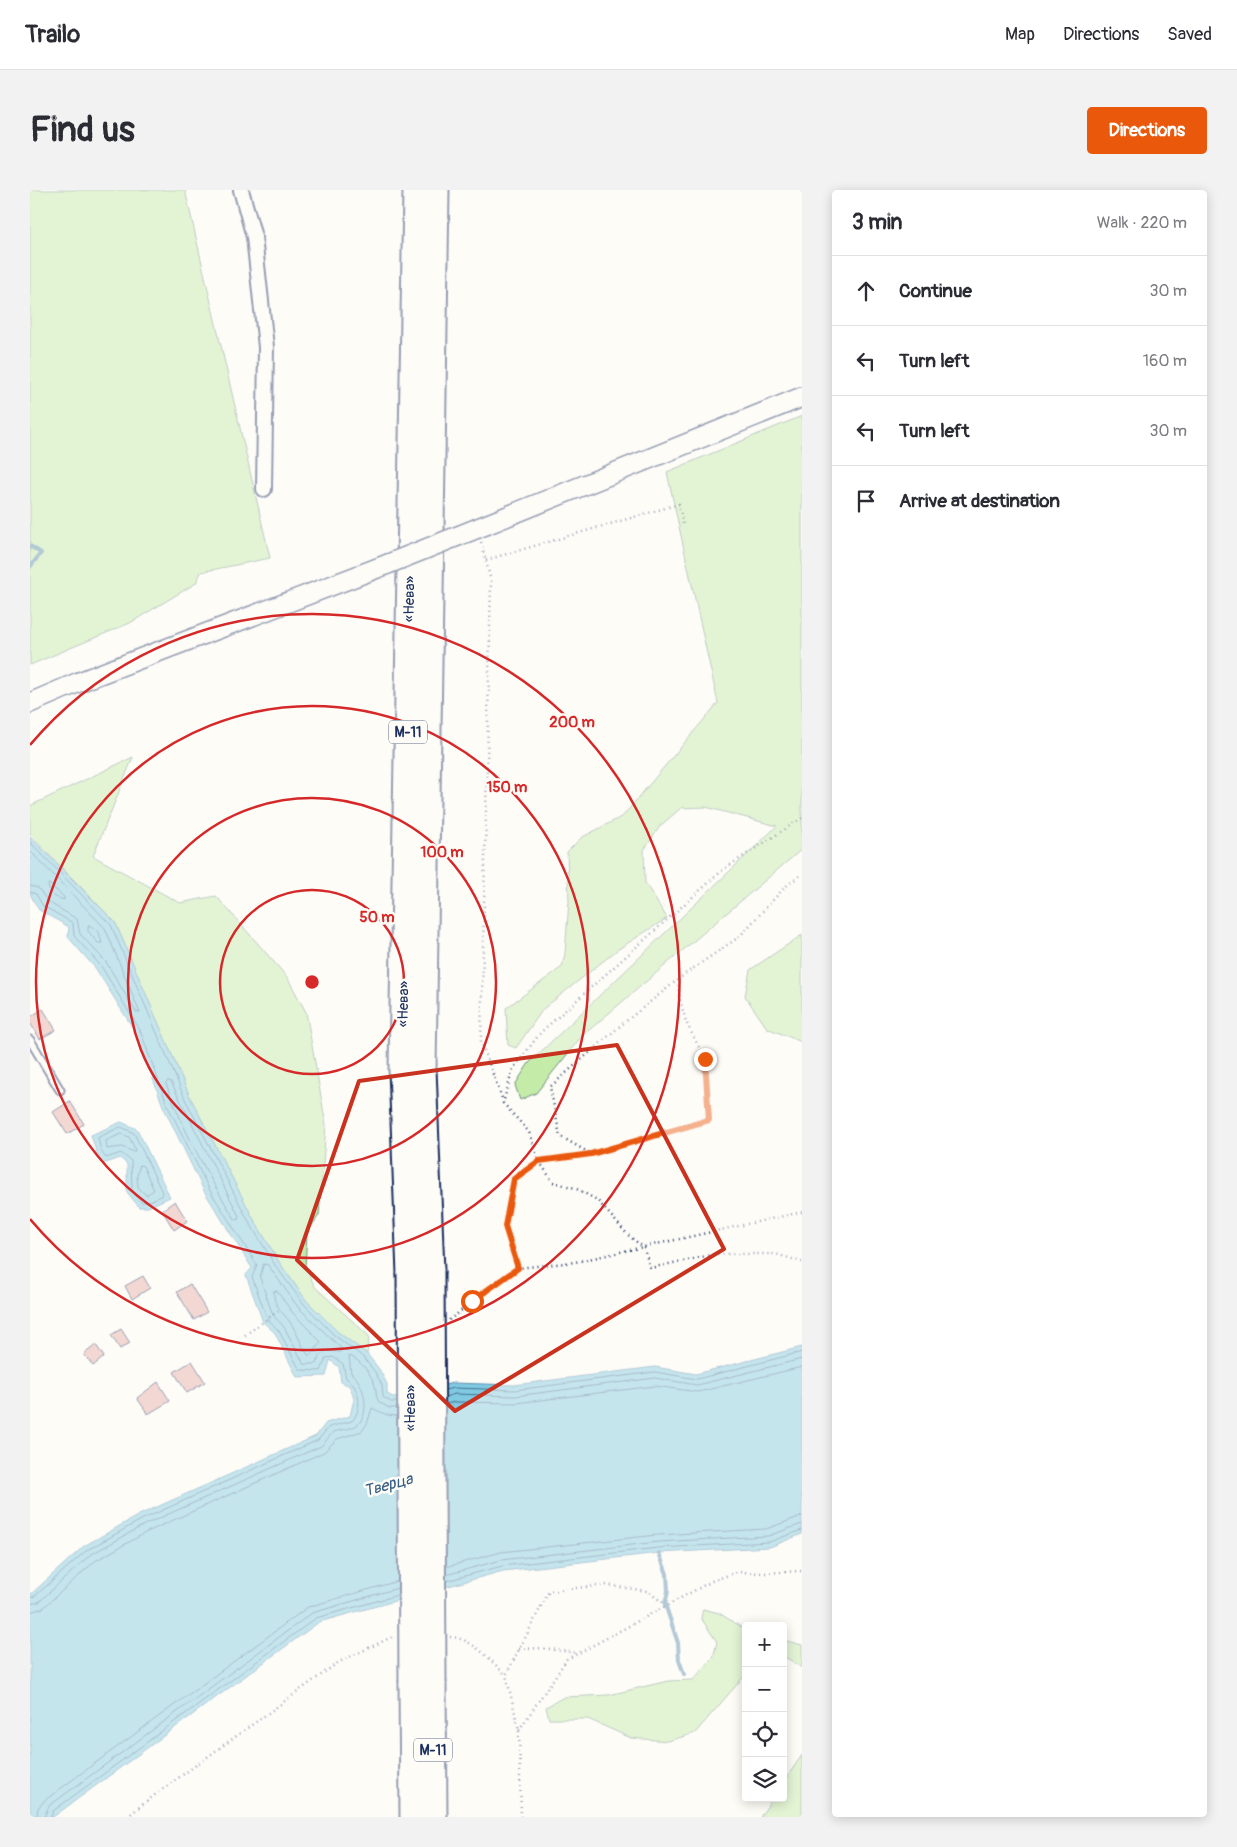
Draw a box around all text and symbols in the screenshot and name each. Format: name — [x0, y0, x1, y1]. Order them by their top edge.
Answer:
text: Trailo — [25, 20, 80, 49]
text: Map — [1005, 23, 1035, 46]
text: Directions — [1063, 23, 1139, 46]
text: Saved — [1167, 23, 1212, 46]
button: Directions — [1087, 107, 1207, 154]
text: Find us — [30, 108, 135, 152]
text: 3 min — [852, 209, 902, 236]
text: Walk · 220 m — [1097, 213, 1187, 233]
icon: ahead — [852, 277, 880, 305]
text: Continue — [899, 279, 972, 303]
text: 30 m — [1149, 281, 1187, 301]
icon: left — [852, 347, 880, 375]
text: Turn left — [899, 349, 969, 373]
text: 160 m — [1143, 351, 1187, 371]
icon: left — [852, 417, 880, 445]
text: Turn left — [899, 419, 969, 443]
text: 30 m — [1149, 421, 1187, 441]
icon: arrive — [852, 487, 880, 515]
text: Arrive at destination — [899, 489, 1060, 513]
street label: «Нева» — [400, 575, 419, 622]
text: 200 m — [549, 713, 595, 732]
road number: М-11 — [389, 720, 427, 744]
text: 150 m — [487, 778, 527, 797]
text: 100 m — [421, 843, 463, 862]
text: 50 m — [360, 908, 394, 927]
centre of rings — [303, 973, 321, 991]
street label: «Нева» — [394, 980, 413, 1027]
route end — [694, 1048, 717, 1071]
route start — [461, 1290, 484, 1313]
street label: «Нева» — [401, 1384, 420, 1431]
water label: Тверца — [362, 1468, 416, 1501]
map controls — [742, 1622, 787, 1802]
button: + — [742, 1622, 787, 1667]
button: − — [742, 1667, 787, 1712]
button: locate — [742, 1712, 787, 1757]
road number: М-11 — [414, 1738, 452, 1762]
button: layers — [742, 1757, 787, 1802]

